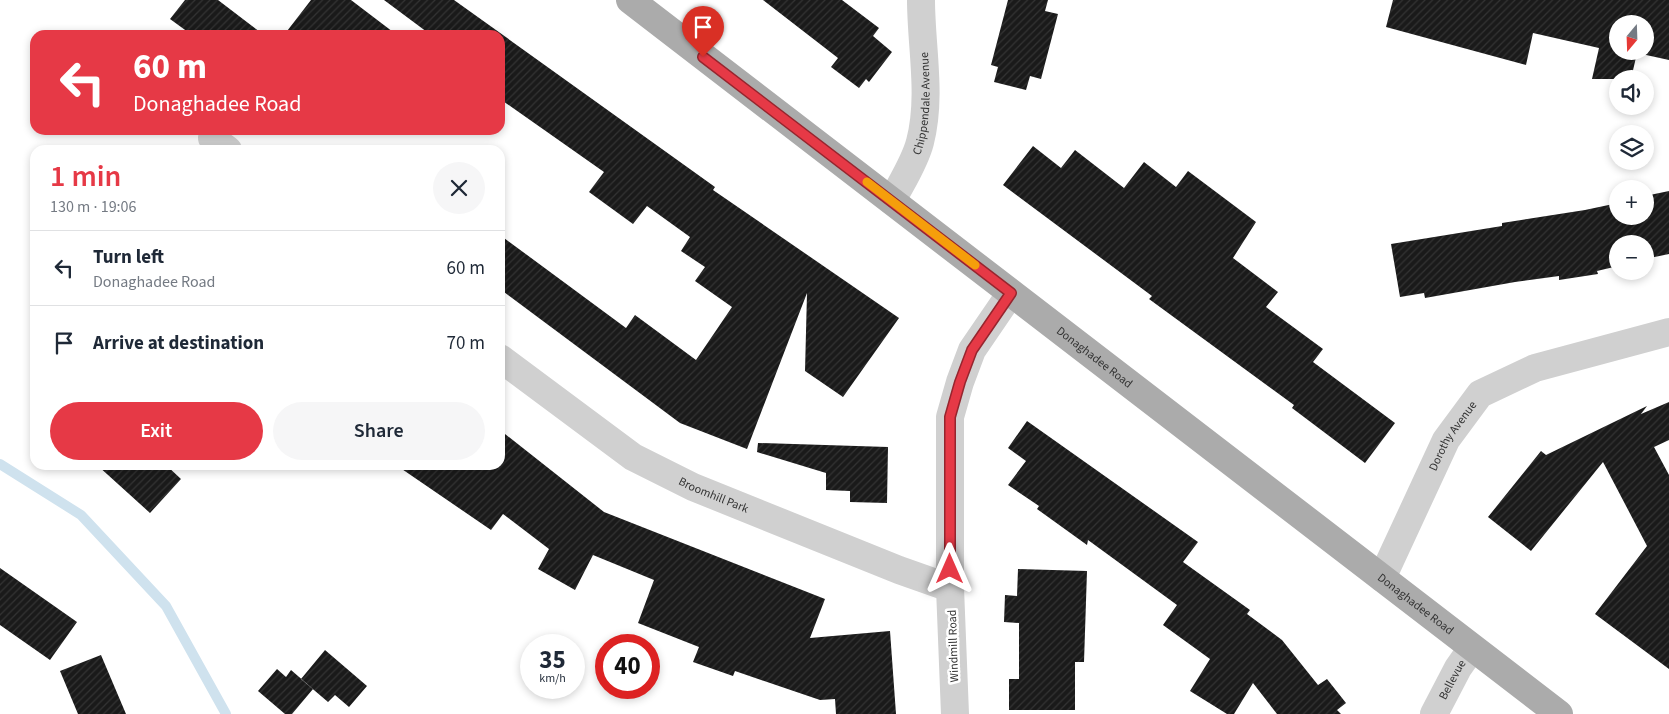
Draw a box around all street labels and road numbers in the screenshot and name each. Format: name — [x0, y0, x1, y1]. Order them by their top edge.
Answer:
street label: Chippendale Avenue — [908, 52, 935, 157]
street label: Donaghadee Road — [1053, 323, 1136, 392]
street label: Dorothy Avenue — [1425, 398, 1481, 474]
street label: Broomhill Park — [675, 473, 751, 518]
street label: Donaghadee Road — [1374, 570, 1457, 639]
street label: Windmill Road — [944, 609, 963, 683]
street label: Bellevue — [1435, 656, 1470, 703]

